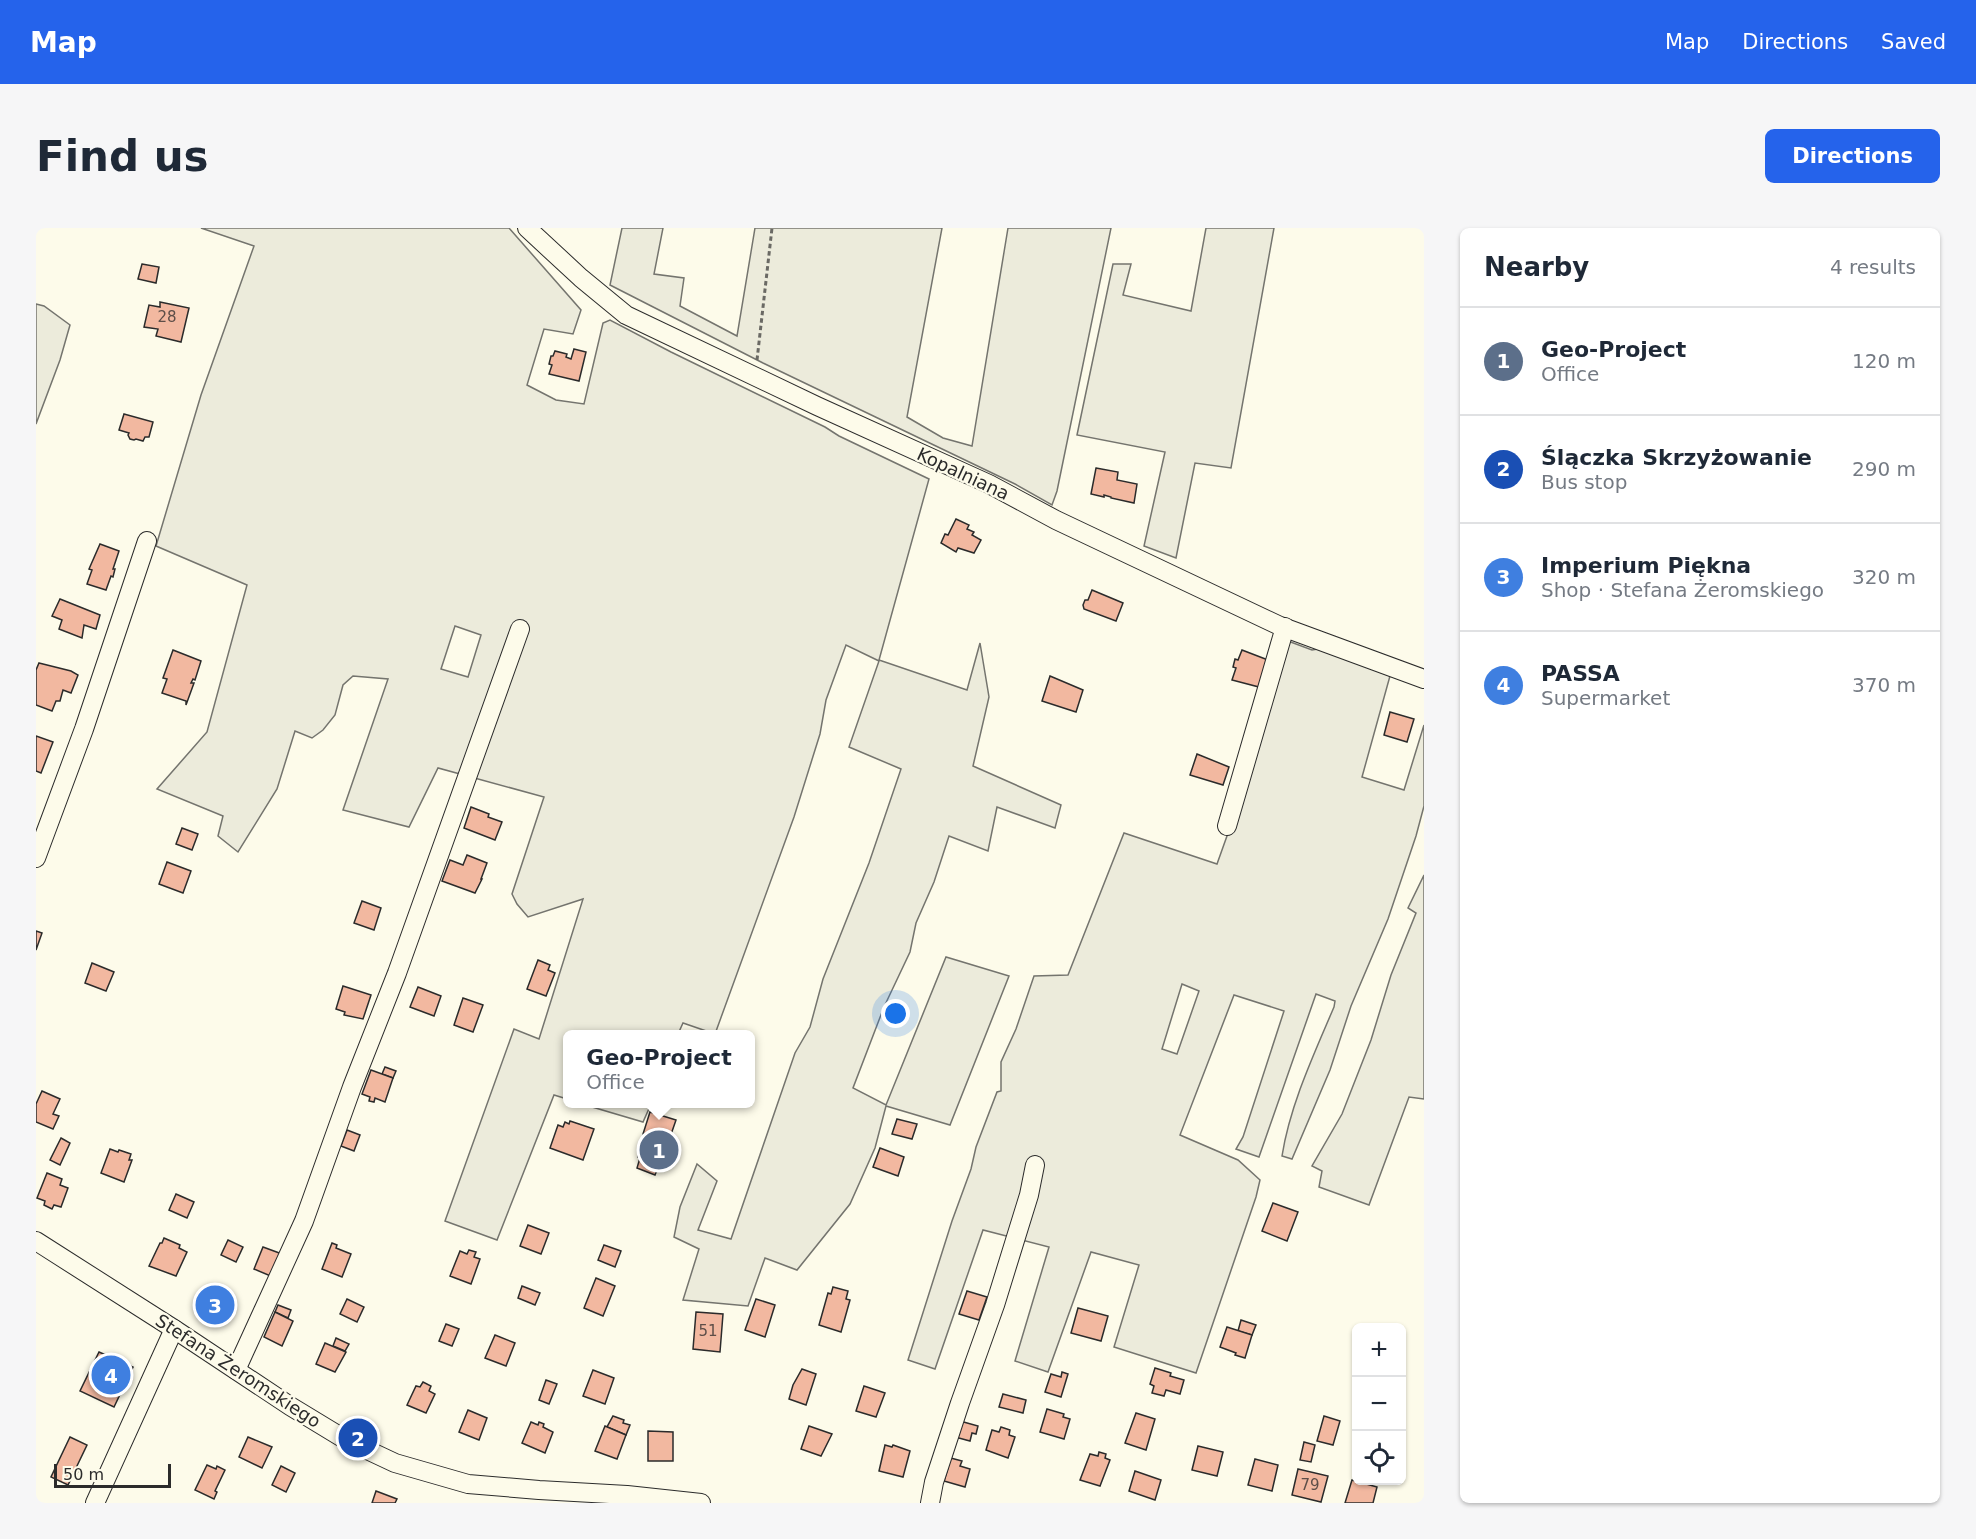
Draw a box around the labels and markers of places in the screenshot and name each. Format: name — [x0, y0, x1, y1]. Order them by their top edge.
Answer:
pin: 1 — [640, 1128, 678, 1172]
pin: 3 — [196, 1282, 234, 1328]
pin: 4 — [92, 1352, 130, 1398]
pin: 2 — [338, 1416, 378, 1460]

